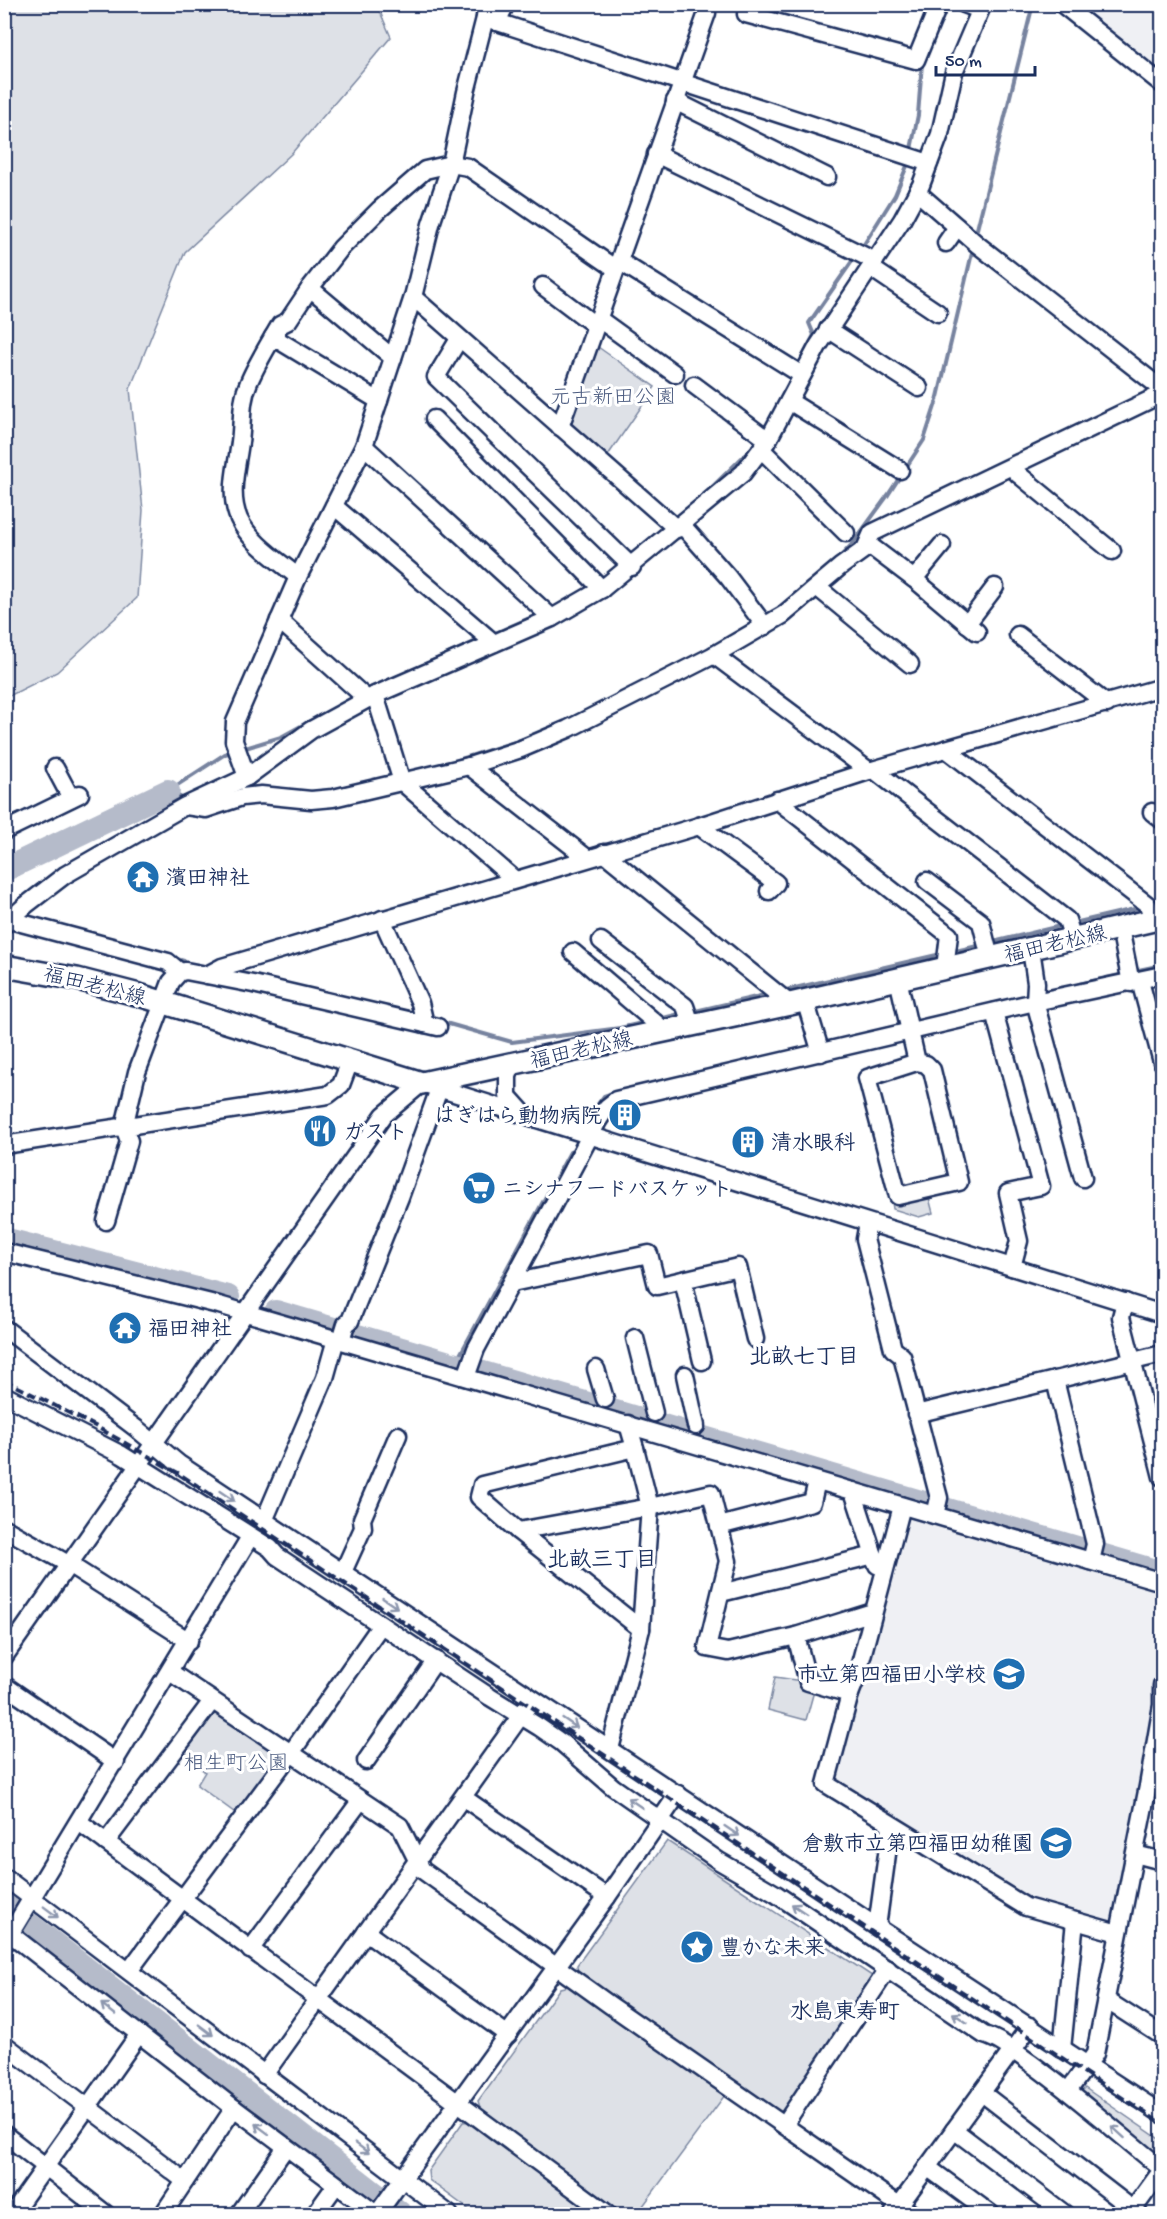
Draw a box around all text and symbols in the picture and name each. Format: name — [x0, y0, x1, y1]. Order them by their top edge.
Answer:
scale bar — [936, 39, 1035, 77]
text: 50 m — [945, 52, 982, 73]
park label: 元古新田公園 — [550, 386, 676, 412]
temple icon: 濱田神社 — [125, 859, 161, 895]
place label: 濱田神社 — [166, 866, 250, 893]
street label: 福田老松線 — [1002, 921, 1110, 970]
street label: 福田老松線 — [40, 963, 148, 1013]
street label: 福田老松線 — [528, 1027, 636, 1076]
building icon: はぎはら動物病院 — [607, 1097, 643, 1133]
place label: はぎはら動物病院 — [434, 1104, 602, 1131]
restaurant icon: ガスト — [302, 1113, 338, 1149]
place label: ガスト — [343, 1122, 408, 1147]
building icon: 清水眼科 — [730, 1124, 766, 1160]
place label: 清水眼科 — [771, 1131, 855, 1158]
supermarket icon: ニシナフードバスケット — [461, 1170, 497, 1206]
place label: ニシナフードバスケット — [502, 1179, 733, 1204]
temple icon: 福田神社 — [107, 1310, 143, 1346]
place label: 福田神社 — [148, 1318, 232, 1344]
district label: 北畝七丁目 — [749, 1345, 859, 1372]
one-way arrow — [219, 1490, 235, 1502]
district label: 北畝三丁目 — [547, 1548, 657, 1575]
one-way arrow — [381, 1598, 398, 1610]
school or university icon: 市立第四福田小学校 — [991, 1656, 1027, 1692]
place label: 市立第四福田小学校 — [797, 1663, 986, 1690]
one-way arrow — [561, 1717, 578, 1729]
park label: 相生町公園 — [184, 1752, 289, 1778]
one-way arrow — [627, 1796, 644, 1809]
one-way arrow — [724, 1825, 740, 1837]
school or university icon: 倉敷市立第四福田幼稚園 — [1038, 1825, 1074, 1861]
place label: 倉敷市立第四福田幼稚園 — [802, 1832, 1033, 1859]
one-way arrow — [791, 1903, 807, 1915]
one-way arrow — [43, 1906, 59, 1918]
place icon: 豊かな未来 — [679, 1929, 715, 1965]
place label: 豊かな未来 — [720, 1936, 825, 1963]
district label: 水島東寿町 — [790, 1999, 900, 2027]
one-way arrow — [100, 2003, 116, 2016]
one-way arrow — [952, 2012, 969, 2024]
one-way arrow — [198, 2024, 214, 2037]
one-way arrow — [254, 2123, 270, 2135]
one-way arrow — [1111, 2125, 1126, 2139]
one-way arrow — [353, 2142, 369, 2155]

